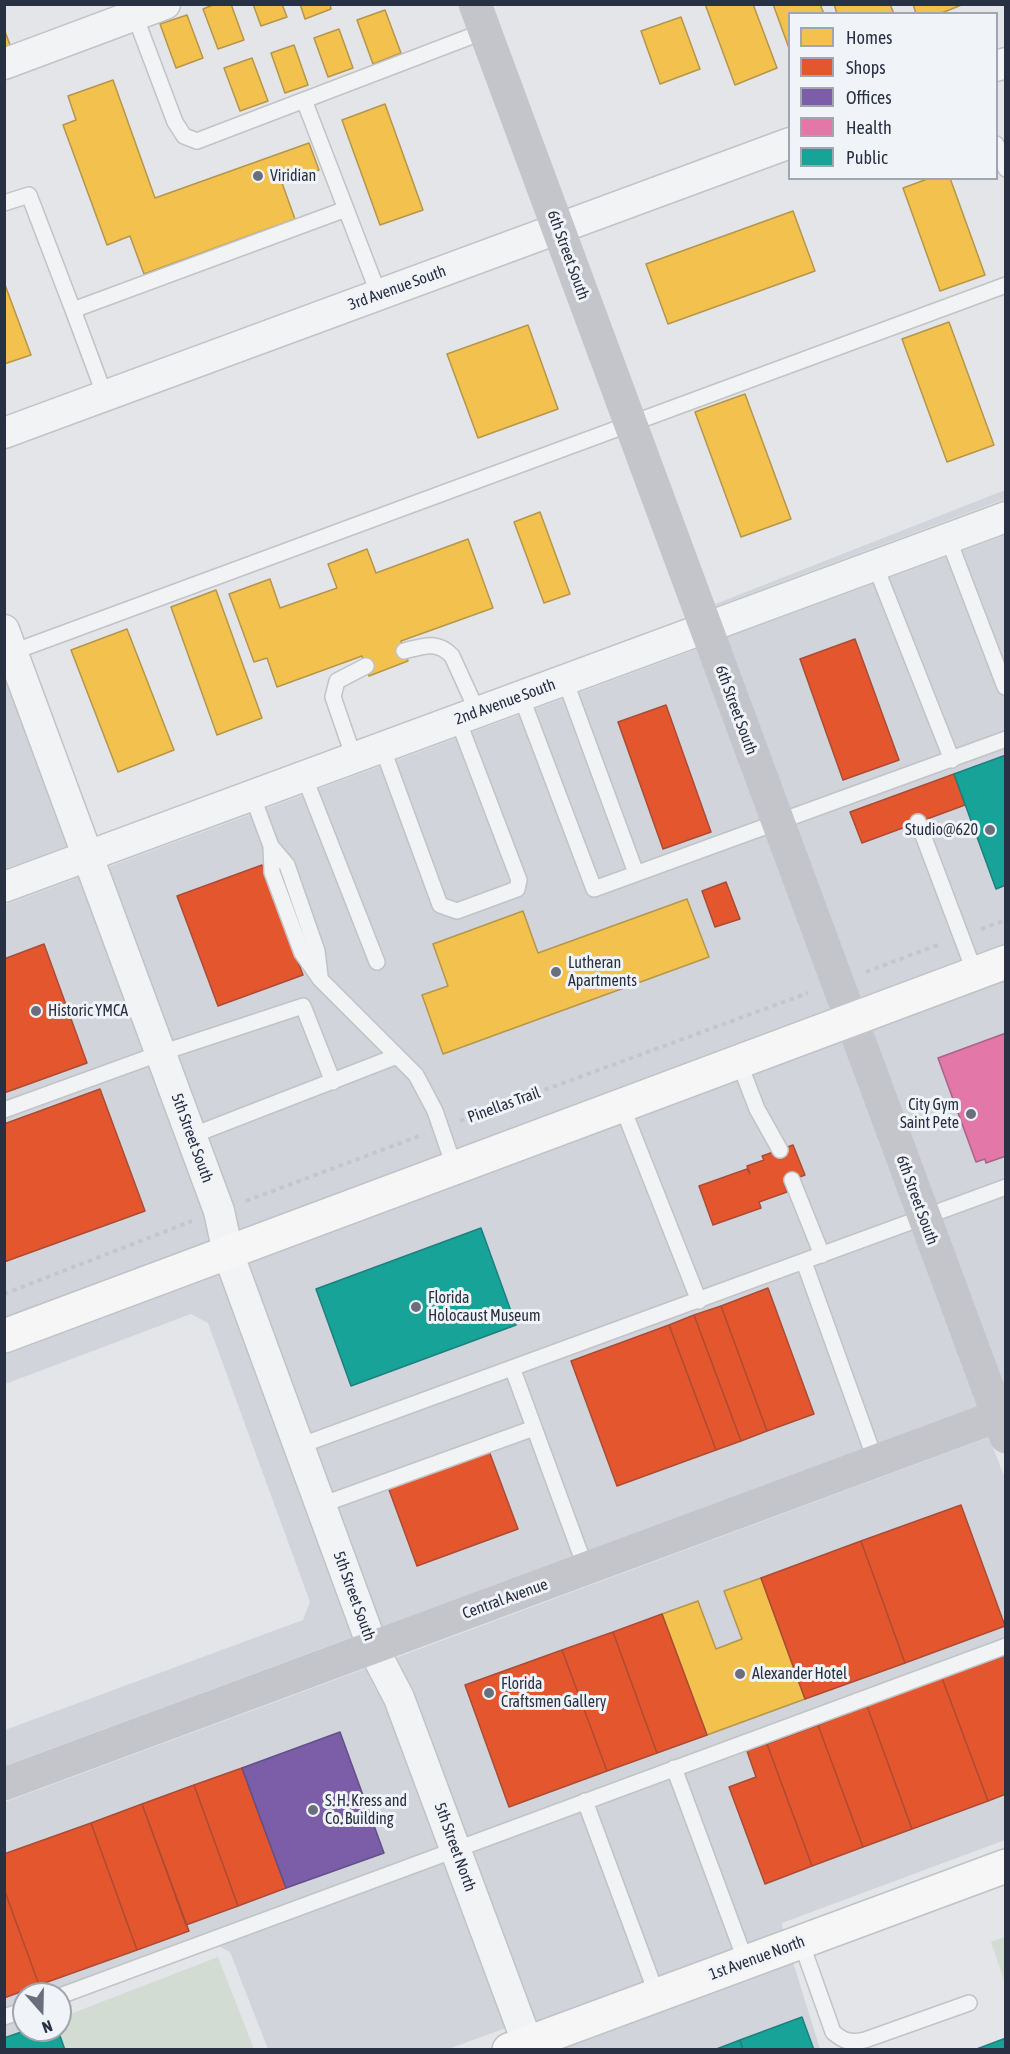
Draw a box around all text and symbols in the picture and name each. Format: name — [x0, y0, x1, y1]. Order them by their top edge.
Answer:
legend — [788, 12, 998, 180]
text: Homes — [846, 27, 892, 48]
text: Shops — [846, 57, 886, 78]
text: Offices — [846, 87, 892, 108]
text: Health — [846, 117, 892, 138]
text: Public — [846, 147, 888, 168]
place label: Viridian — [270, 166, 316, 186]
marker: Viridian — [251, 169, 265, 183]
street label: 6th Street South — [543, 208, 593, 302]
street label: 3rd Avenue South — [345, 261, 449, 315]
street label: 6th Street South — [711, 663, 761, 757]
street label: 2nd Avenue South — [452, 675, 558, 729]
place label: Studio@620 — [905, 820, 978, 840]
marker: Studio@620 — [983, 823, 997, 837]
place label: Lutheran Apartments — [568, 953, 637, 991]
marker: Lutheran Apartments — [549, 965, 563, 979]
place label: Historic YMCA — [48, 1001, 128, 1021]
marker: Historic YMCA — [29, 1004, 43, 1018]
street label: Pinellas Trail — [465, 1083, 543, 1127]
street label: 5th Street South — [167, 1091, 217, 1185]
place label: City Gym Saint Pete — [900, 1095, 959, 1133]
marker: City Gym Saint Pete — [964, 1107, 978, 1121]
street label: 6th Street South — [892, 1153, 942, 1247]
place label: Florida Holocaust Museum — [428, 1288, 541, 1326]
marker: Florida Holocaust Museum — [409, 1300, 423, 1314]
street label: 5th Street South — [329, 1549, 379, 1643]
street label: Central Avenue — [460, 1575, 550, 1623]
place label: Alexander Hotel — [752, 1664, 847, 1684]
marker: Alexander Hotel — [733, 1667, 747, 1681]
place label: Florida Craftsmen Gallery — [501, 1674, 606, 1712]
marker: Florida Craftsmen Gallery — [482, 1686, 496, 1700]
place label: S. H. Kress and Co. Building — [325, 1791, 407, 1829]
street label: 5th Street North — [430, 1800, 480, 1894]
marker: S. H. Kress and Co. Building — [306, 1803, 320, 1817]
street label: 1st Avenue North — [707, 1932, 807, 1984]
north arrow — [12, 1982, 72, 2042]
text: N — [40, 2017, 55, 2037]

